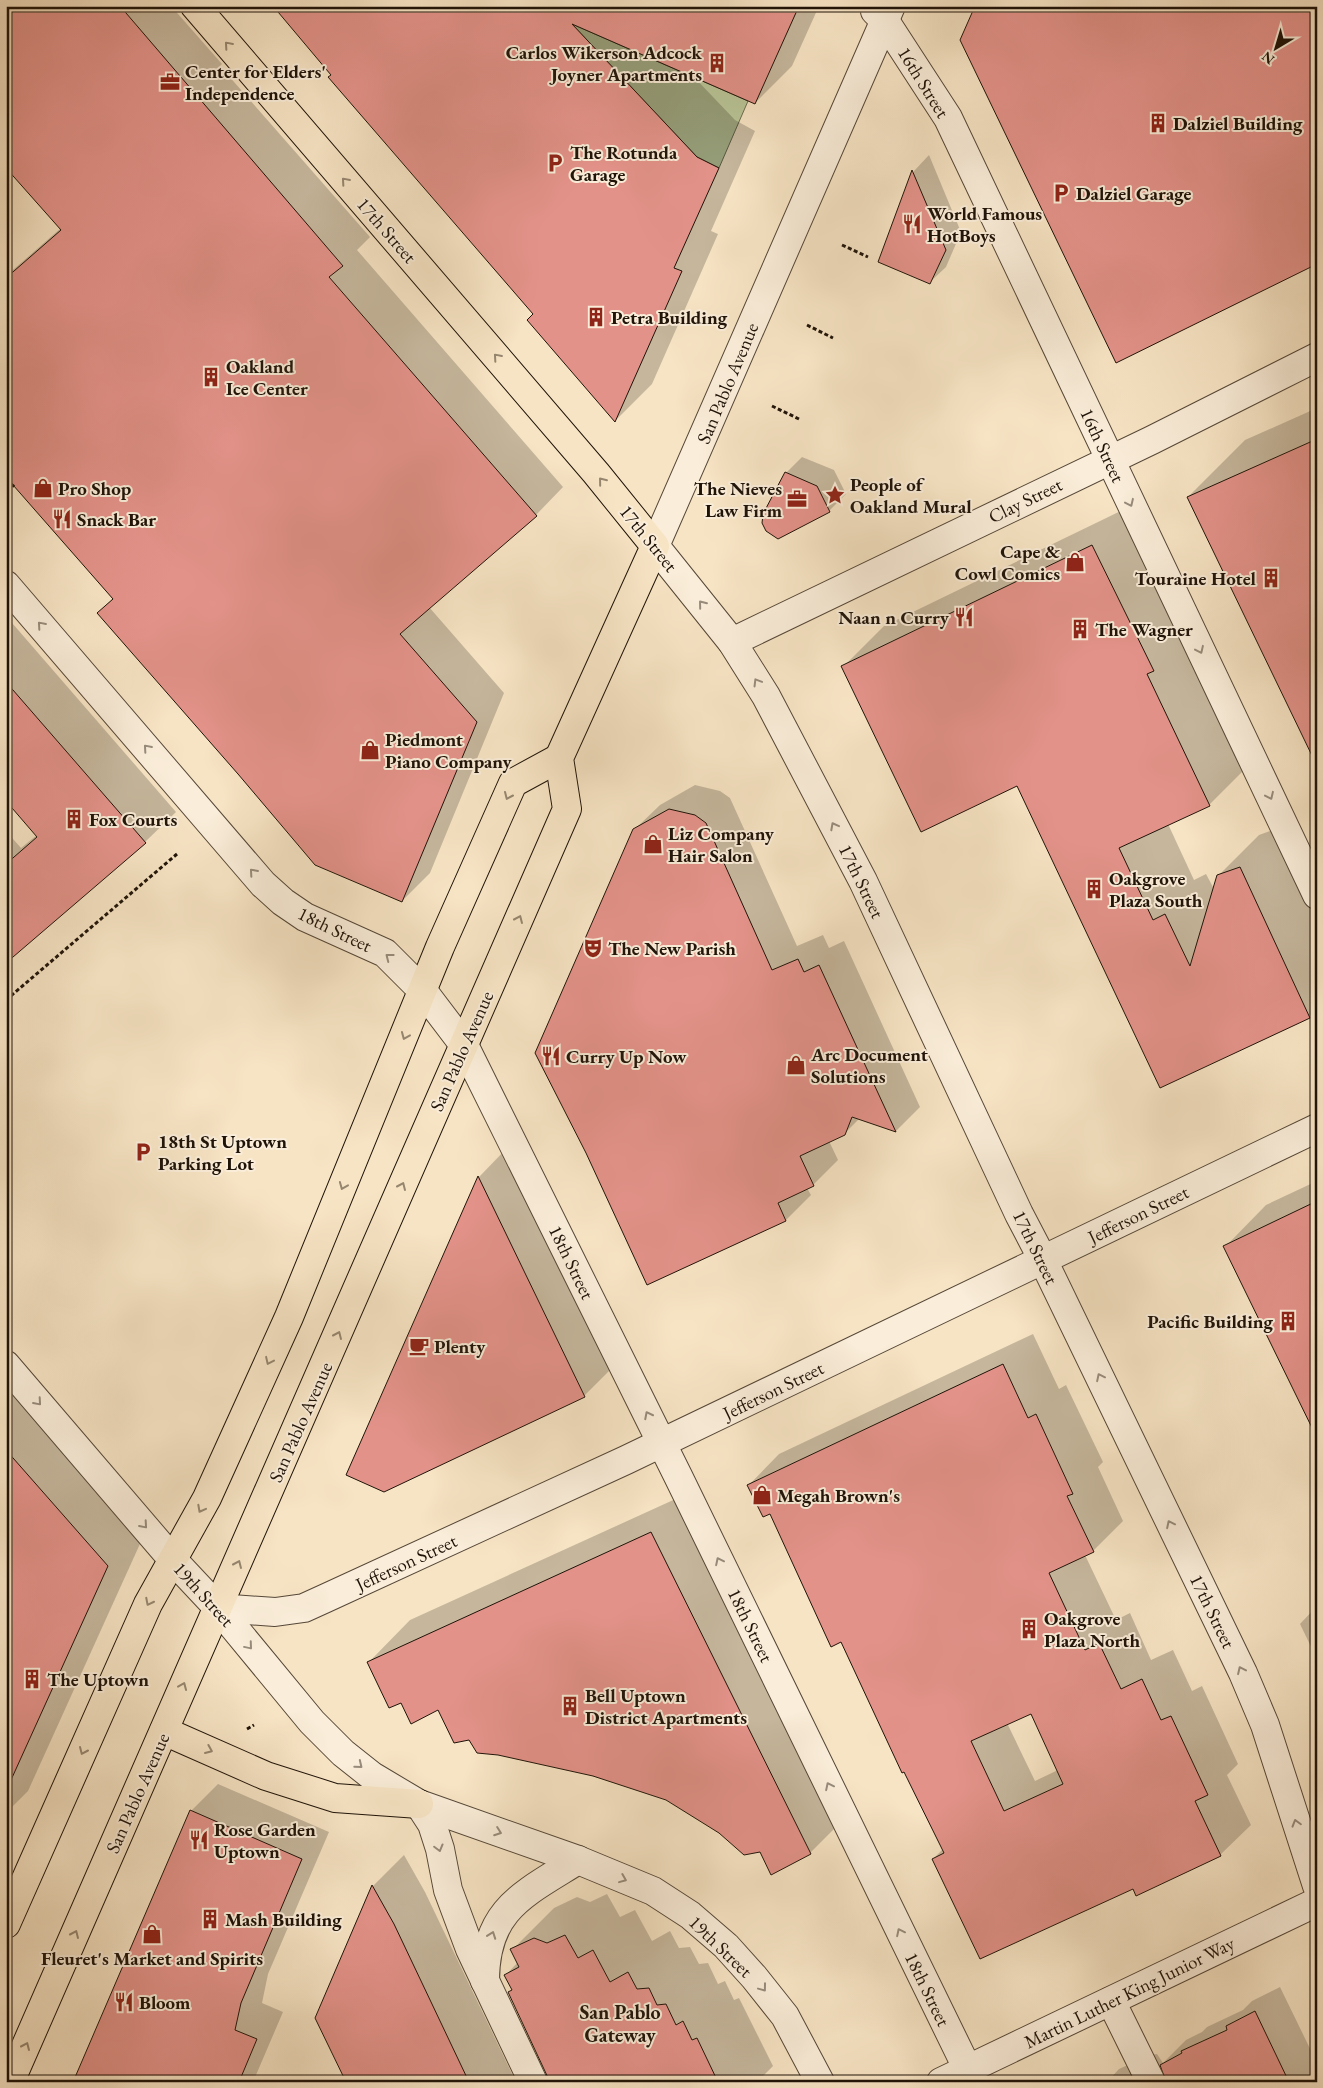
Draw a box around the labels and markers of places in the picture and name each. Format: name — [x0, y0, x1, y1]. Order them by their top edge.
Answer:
place label: Carlos Wikerson Adcock Joyner Apartments — [506, 40, 703, 87]
building icon: Carlos Wikerson Adcock Joyner Apartments — [706, 52, 728, 74]
place label: Center for Elders' Independence — [185, 59, 326, 106]
office icon: Center for Elders' Independence — [159, 71, 181, 93]
place label: Dalziel Building — [1173, 111, 1303, 136]
building icon: Dalziel Building — [1147, 112, 1169, 134]
place label: The Rotunda Garage — [570, 140, 678, 187]
parking icon: The Rotunda Garage — [544, 152, 566, 174]
place label: Dalziel Garage — [1076, 181, 1192, 206]
parking icon: Dalziel Garage — [1050, 182, 1072, 204]
place label: World Famous HotBoys — [927, 201, 1042, 248]
restaurant icon: World Famous HotBoys — [901, 213, 923, 235]
place label: Petra Building — [611, 305, 728, 330]
building icon: Petra Building — [585, 306, 607, 328]
place label: Oakland Ice Center — [226, 354, 308, 401]
building icon: Oakland Ice Center — [200, 366, 222, 388]
place label: People of Oakland Mural — [850, 472, 972, 519]
place label: Pro Shop — [58, 476, 132, 501]
place label: The Nieves Law Firm — [694, 476, 783, 523]
shop icon: Pro Shop — [32, 477, 54, 499]
place icon: People of Oakland Mural — [824, 484, 846, 506]
office icon: The Nieves Law Firm — [786, 488, 808, 510]
place label: Snack Bar — [77, 507, 156, 532]
restaurant icon: Snack Bar — [51, 508, 73, 530]
place label: Cape & Cowl Comics — [955, 539, 1061, 586]
shop icon: Cape & Cowl Comics — [1064, 551, 1086, 573]
place label: Touraine Hotel — [1135, 566, 1257, 591]
building icon: Touraine Hotel — [1260, 567, 1282, 589]
place label: Naan n Curry — [838, 605, 950, 630]
restaurant icon: Naan n Curry — [953, 606, 975, 628]
place label: The Wagner — [1095, 617, 1193, 642]
building icon: The Wagner — [1069, 618, 1091, 640]
place label: Piedmont Piano Company — [385, 727, 513, 774]
shop icon: Piedmont Piano Company — [359, 739, 381, 761]
place label: Fox Courts — [89, 807, 177, 832]
building icon: Fox Courts — [63, 808, 85, 830]
place label: Liz Company Hair Salon — [668, 821, 775, 868]
shop icon: Liz Company Hair Salon — [642, 833, 664, 855]
place label: Oakgrove Plaza South — [1109, 866, 1203, 913]
building icon: Oakgrove Plaza South — [1083, 878, 1105, 900]
place label: The New Parish — [608, 936, 736, 961]
theatre icon: The New Parish — [582, 937, 604, 959]
place label: Arc Document Solutions — [810, 1042, 928, 1089]
place label: Curry Up Now — [566, 1044, 687, 1069]
restaurant icon: Curry Up Now — [540, 1045, 562, 1067]
shop icon: Arc Document Solutions — [785, 1054, 807, 1076]
place label: 18th St Uptown Parking Lot — [158, 1129, 287, 1176]
parking icon: 18th St Uptown Parking Lot — [132, 1141, 154, 1163]
place label: Pacific Building — [1147, 1309, 1273, 1334]
building icon: Pacific Building — [1277, 1310, 1299, 1332]
place label: Plenty — [434, 1334, 486, 1359]
cafe icon: Plenty — [408, 1335, 430, 1357]
place label: Megah Brown's — [777, 1483, 900, 1508]
shop icon: Megah Brown's — [751, 1484, 773, 1506]
place label: Oakgrove Plaza North — [1044, 1606, 1140, 1653]
building icon: Oakgrove Plaza North — [1018, 1618, 1040, 1640]
place label: The Uptown — [47, 1667, 149, 1692]
building icon: The Uptown — [21, 1668, 43, 1690]
place label: Bell Uptown District Apartments — [585, 1683, 747, 1730]
building icon: Bell Uptown District Apartments — [559, 1695, 581, 1717]
place label: Rose Garden Uptown — [214, 1817, 316, 1864]
restaurant icon: Rose Garden Uptown — [188, 1829, 210, 1851]
place label: Mash Building — [225, 1907, 342, 1932]
building icon: Mash Building — [199, 1908, 221, 1930]
shop icon: Fleuret's Market and Spirits — [141, 1923, 163, 1945]
place label: Fleuret's Market and Spirits — [41, 1946, 263, 1971]
place label: Bloom — [139, 1990, 191, 2015]
restaurant icon: Bloom — [113, 1991, 135, 2013]

